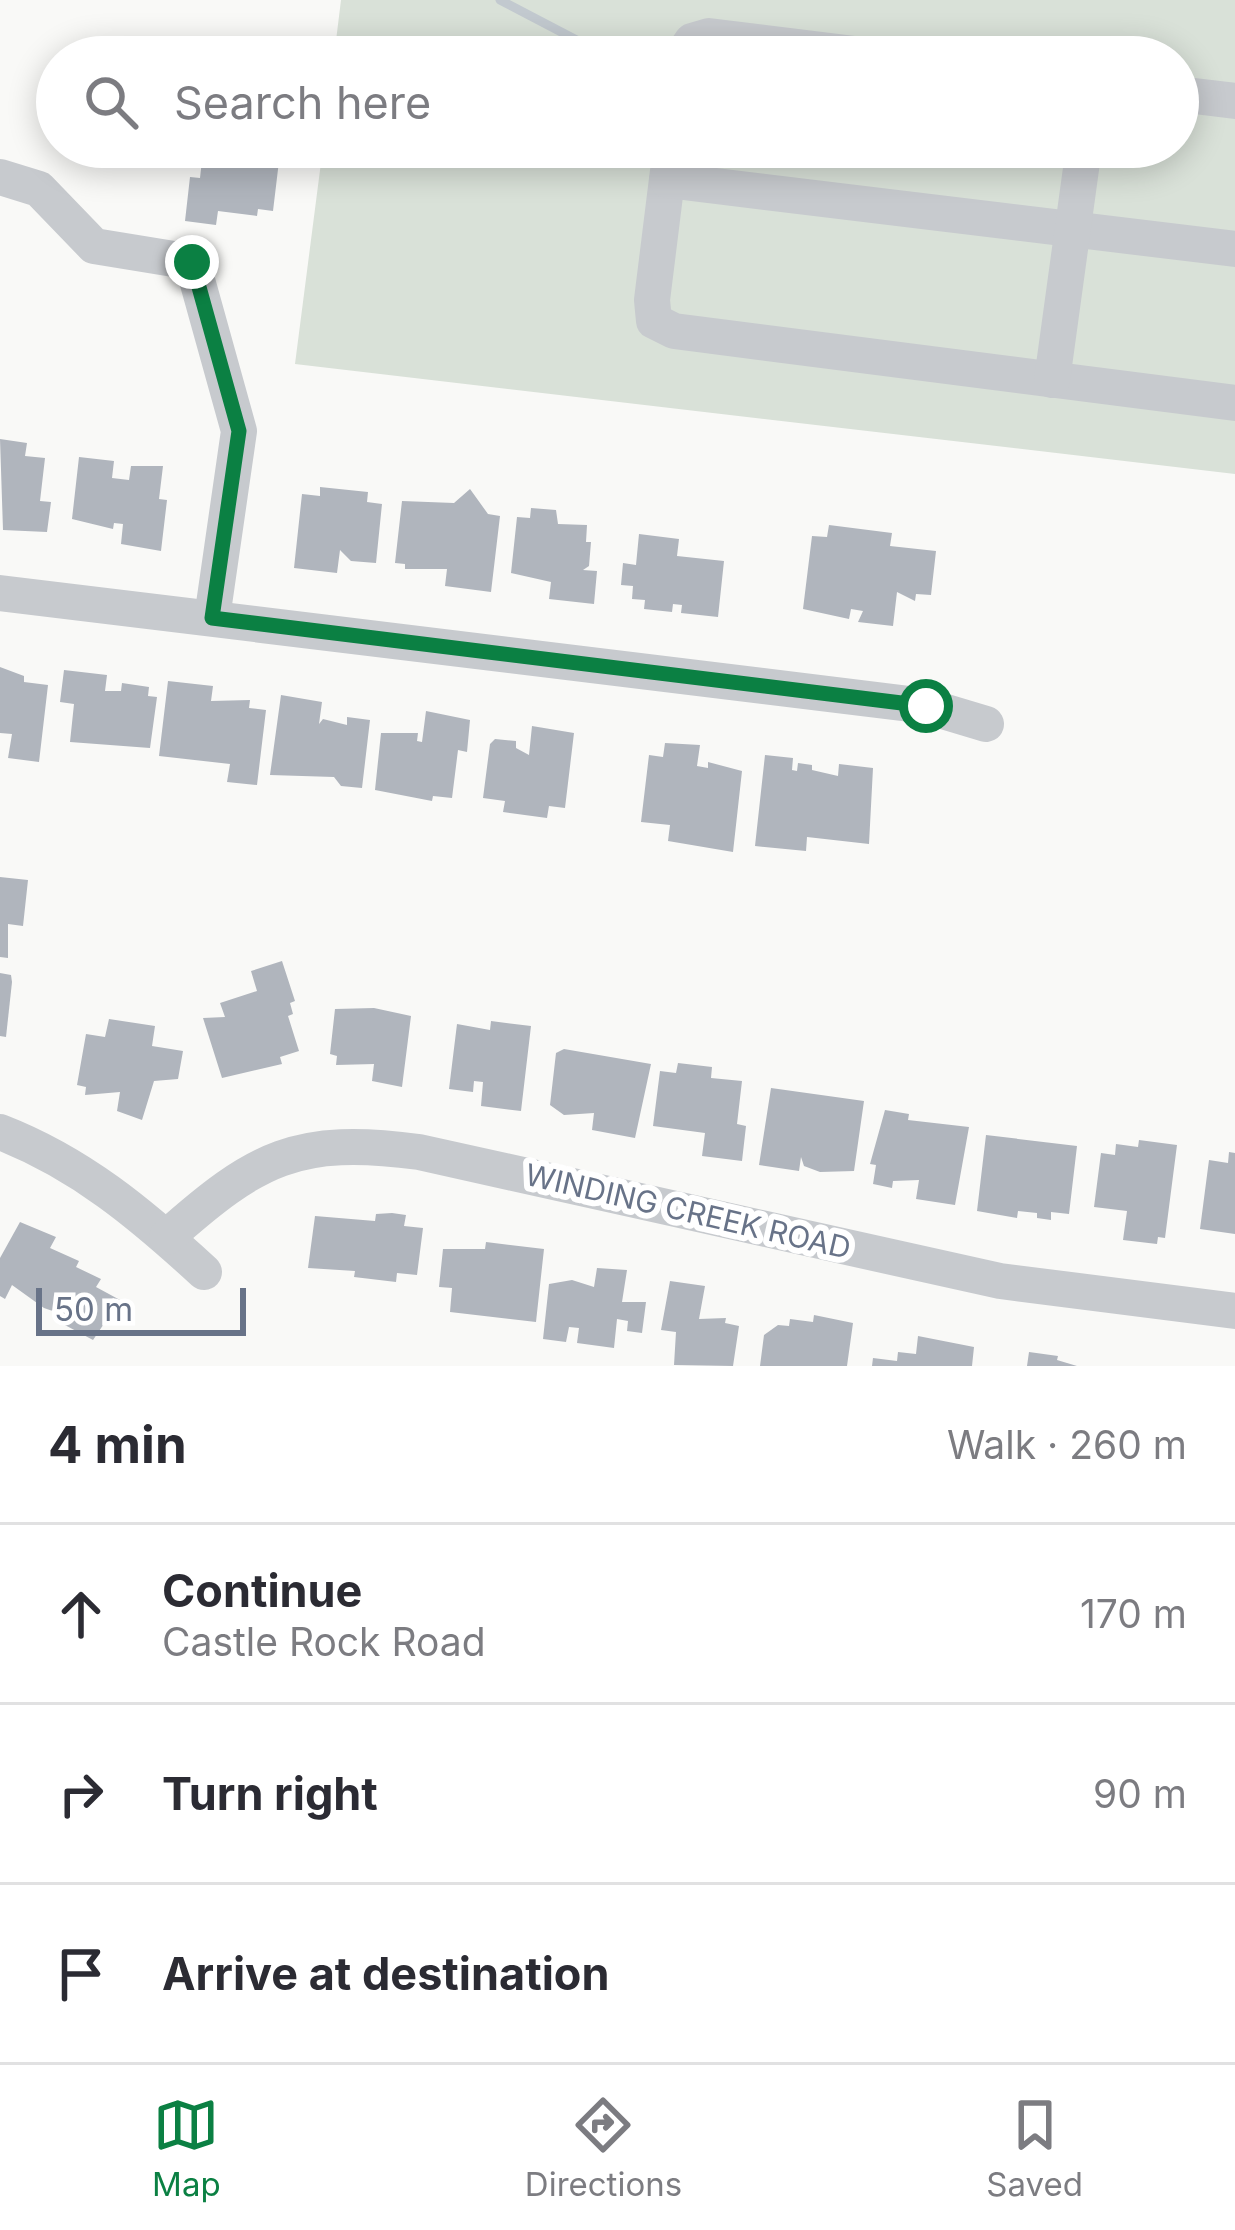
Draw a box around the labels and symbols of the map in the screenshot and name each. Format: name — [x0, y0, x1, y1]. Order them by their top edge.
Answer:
route end — [165, 235, 219, 289]
route start — [899, 679, 953, 733]
street label: WINDING CREEK ROAD — [522, 1156, 854, 1266]
scale bar — [36, 1282, 246, 1335]

